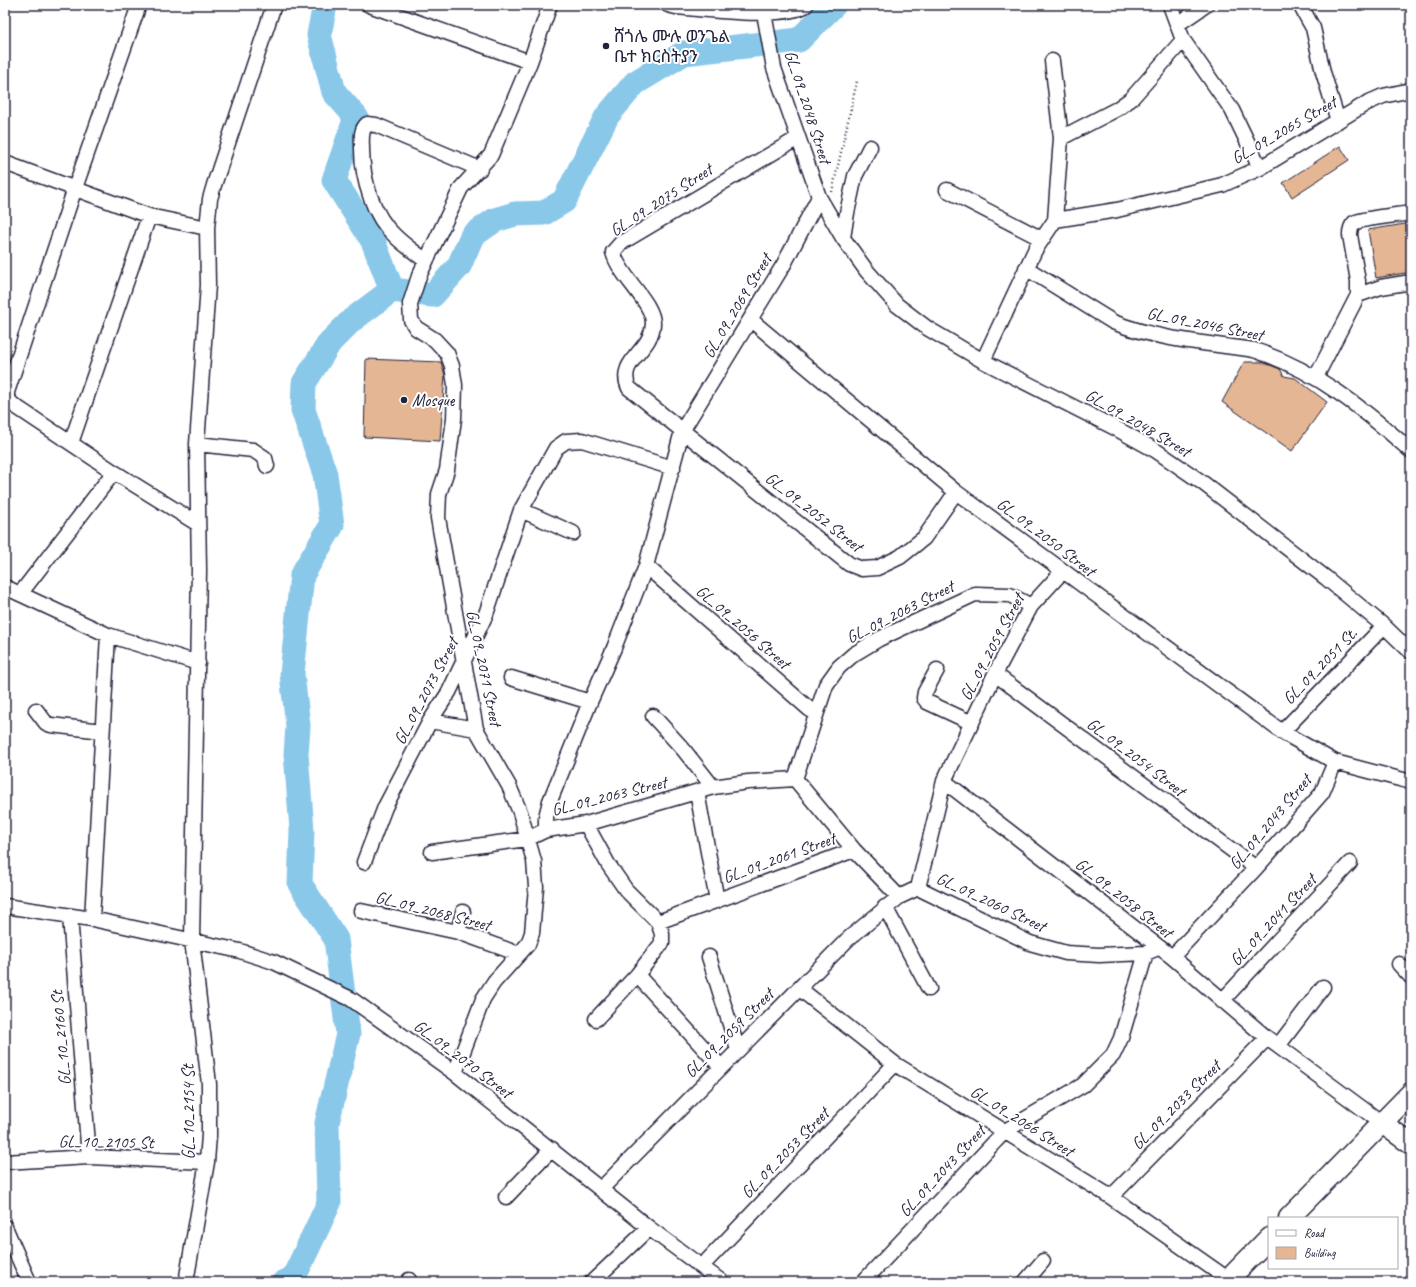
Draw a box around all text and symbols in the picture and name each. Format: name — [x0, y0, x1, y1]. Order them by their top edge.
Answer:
place label: ሸጎሌ ሙሉ ወንጌል ቤተ ክርስትያን — [614, 26, 730, 67]
marker: ሸጎሌ ሙሉ ወንጌል ቤተ ክርስትያን — [601, 41, 611, 51]
street label: GL_09_2048 Street — [780, 48, 837, 168]
street label: GL_09_2065 Street — [1228, 90, 1342, 169]
street label: GL_09_2075 Street — [606, 158, 718, 241]
street label: GL_09_2069 Street — [698, 248, 778, 362]
street label: GL_09_2046 Street — [1145, 302, 1267, 346]
street label: GL_09_2048 Street — [1082, 384, 1196, 463]
place label: Mosque — [412, 390, 456, 411]
marker: Mosque — [399, 395, 409, 405]
street label: GL_09_2052 Street — [761, 467, 869, 558]
street label: GL_09_2050 Street — [993, 493, 1101, 582]
street label: GL_09_2063 Street — [843, 575, 959, 648]
street label: GL_09_2056 Street — [692, 580, 796, 675]
street label: GL_09_2059 Street — [955, 588, 1030, 704]
street label: GL_09_2071 Street — [461, 608, 507, 730]
street label: GL_09_2051 St. — [1278, 623, 1362, 709]
street label: GL_09_2073 Street — [389, 632, 464, 748]
street label: GL_09_2054 Street — [1083, 713, 1191, 802]
street label: GL_09_2043 Street — [1224, 768, 1317, 874]
street label: GL_09_2063 Street — [549, 771, 671, 820]
street label: GL_09_2061 Street — [720, 827, 840, 888]
street label: GL_09_2058 Street — [1071, 853, 1179, 944]
street label: GL_09_2060 Street — [933, 868, 1051, 937]
street label: GL_09_2041 Street — [1225, 868, 1322, 970]
street label: GL_09_2068 Street — [373, 887, 495, 936]
street label: GL_09_2059 Street — [680, 982, 780, 1082]
street label: GL_10_2160 St — [46, 987, 76, 1086]
street label: GL_09_2070 Street — [410, 1015, 518, 1104]
street label: GL_09_2033 Street — [1127, 1054, 1227, 1154]
street label: GL_10_2154 St — [178, 1062, 199, 1159]
street label: GL_09_2066 Street — [967, 1081, 1079, 1162]
street label: GL_09_2053 Street — [737, 1102, 835, 1203]
street label: GL_09_2043 Street — [894, 1119, 991, 1221]
street label: GL_10_2105 St — [58, 1131, 156, 1153]
legend — [1268, 1217, 1398, 1269]
text: Road — [1304, 1225, 1326, 1241]
text: Building — [1304, 1245, 1336, 1261]

